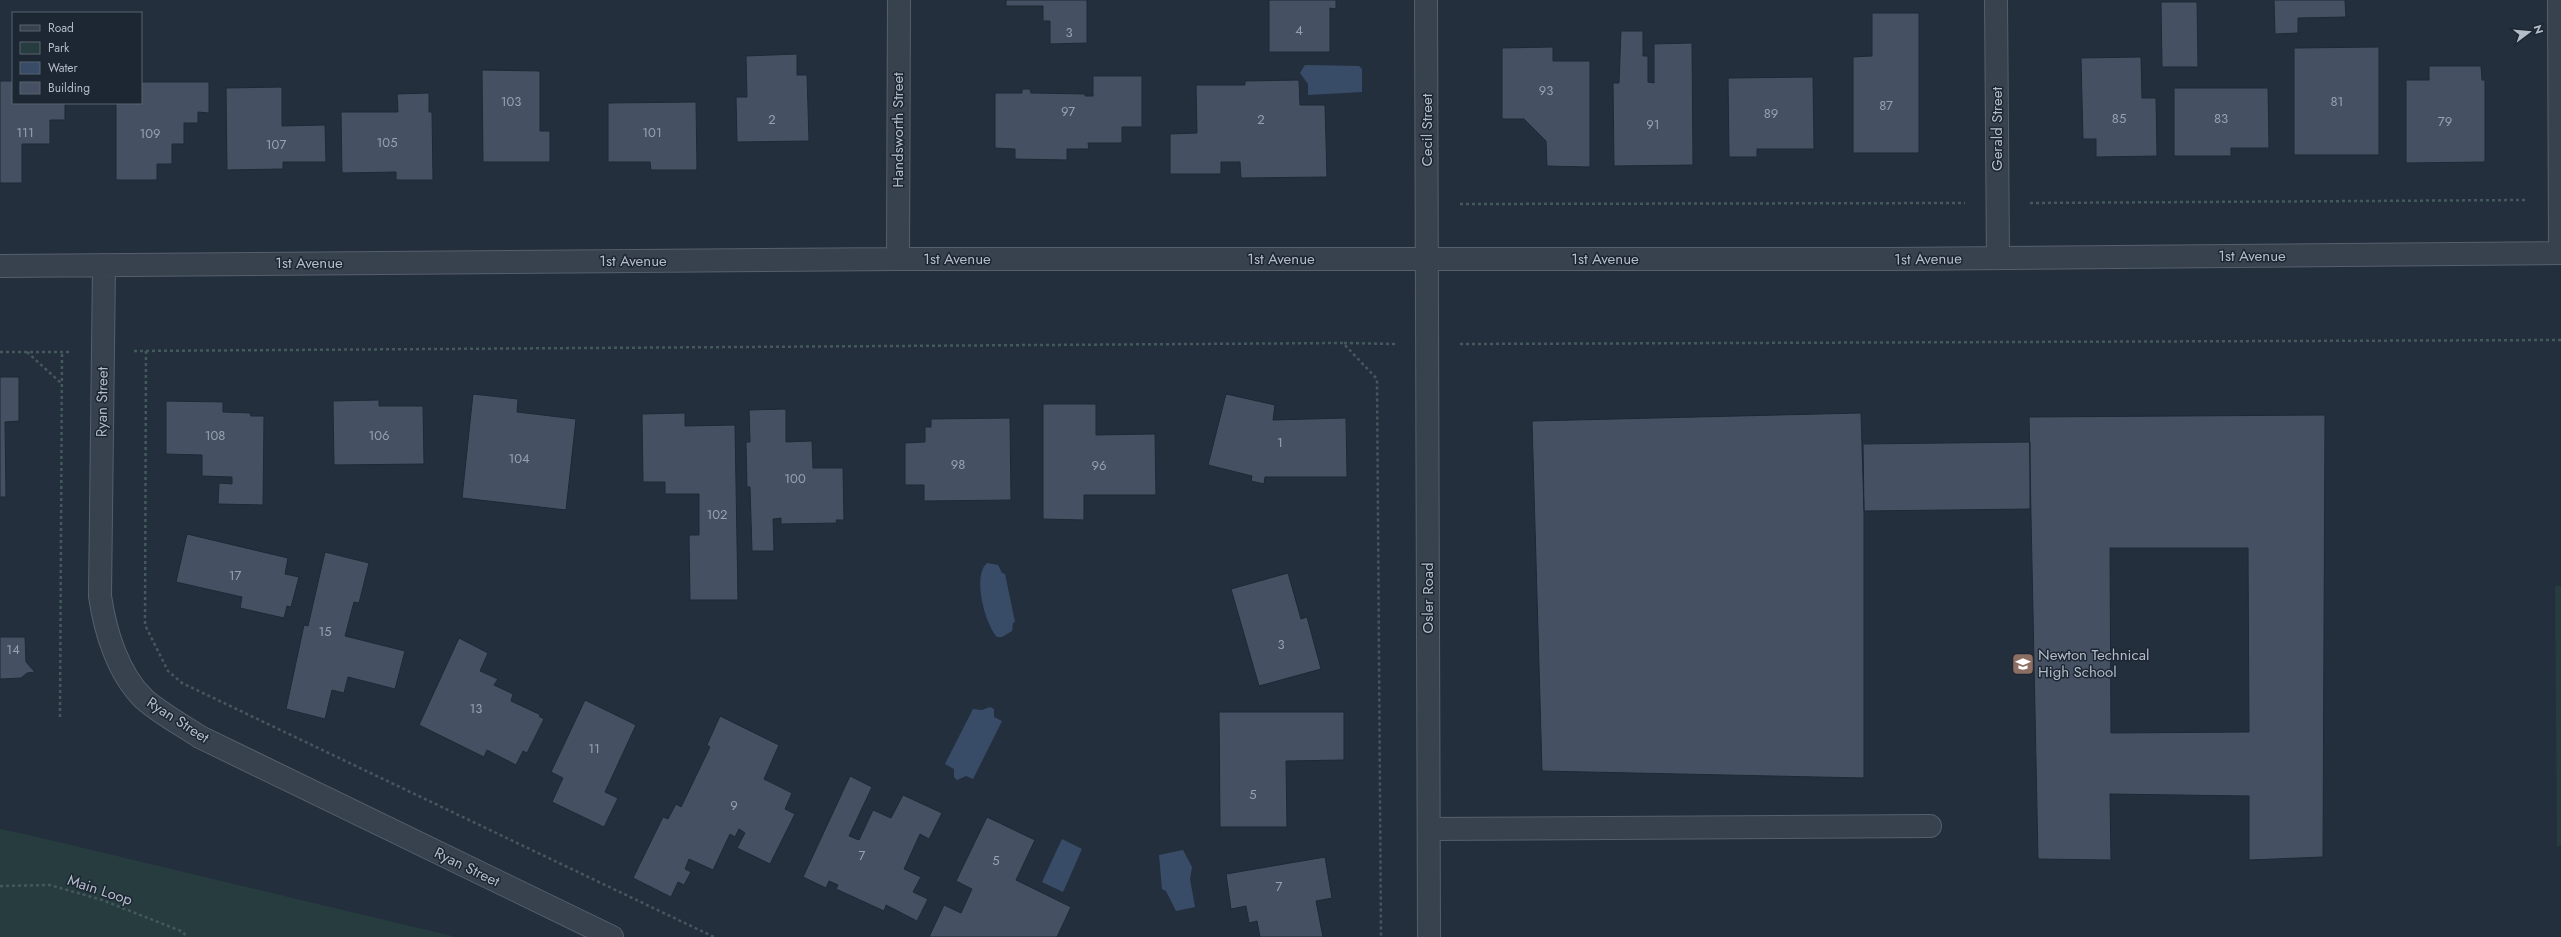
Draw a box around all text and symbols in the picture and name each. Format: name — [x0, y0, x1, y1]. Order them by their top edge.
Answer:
legend — [12, 12, 142, 104]
north arrow — [2509, 12, 2549, 52]
text: Road — [48, 19, 74, 37]
house number: 4 — [1295, 21, 1303, 40]
house number: 3 — [1065, 23, 1073, 42]
text: N — [2530, 23, 2548, 36]
text: Park — [48, 39, 70, 57]
text: Water — [48, 59, 79, 77]
street label: Handsworth Street — [887, 72, 909, 188]
text: Building — [48, 79, 90, 97]
house number: 93 — [1539, 81, 1553, 100]
street label: Gerald Street — [1986, 87, 2008, 171]
house number: 103 — [501, 92, 521, 111]
house number: 81 — [2331, 92, 2343, 111]
street label: Cecil Street — [1416, 93, 1438, 166]
house number: 87 — [1879, 96, 1893, 115]
house number: 97 — [1061, 102, 1075, 121]
house number: 89 — [1764, 104, 1778, 123]
house number: 85 — [2112, 109, 2126, 128]
house number: 83 — [2214, 109, 2228, 128]
house number: 2 — [768, 110, 776, 129]
house number: 2 — [1257, 110, 1265, 129]
house number: 79 — [2438, 112, 2452, 131]
house number: 91 — [1646, 115, 1660, 134]
house number: 111 — [16, 123, 34, 142]
house number: 101 — [642, 123, 662, 142]
house number: 109 — [139, 124, 161, 143]
house number: 105 — [377, 133, 397, 152]
house number: 107 — [266, 135, 286, 154]
street label: 1st Avenue — [2218, 245, 2286, 267]
street label: 1st Avenue — [1894, 247, 1962, 271]
street label: 1st Avenue — [923, 248, 991, 270]
street label: 1st Avenue — [1247, 248, 1315, 270]
street label: 1st Avenue — [1571, 248, 1639, 270]
street label: 1st Avenue — [599, 250, 667, 272]
street label: 1st Avenue — [275, 252, 343, 274]
street label: Ryan Street — [90, 366, 114, 437]
house number: 108 — [205, 426, 225, 445]
house number: 106 — [368, 426, 390, 445]
house number: 1 — [1277, 433, 1283, 452]
house number: 104 — [508, 449, 530, 468]
house number: 98 — [951, 455, 965, 474]
house number: 96 — [1092, 456, 1106, 475]
house number: 100 — [784, 469, 806, 488]
house number: 102 — [706, 505, 728, 524]
street label: Osler Road — [1417, 562, 1439, 634]
house number: 17 — [229, 566, 242, 585]
house number: 15 — [318, 622, 332, 641]
house number: 3 — [1277, 635, 1285, 654]
house number: 14 — [6, 640, 20, 659]
place label: Newton Technical High School — [2038, 644, 2149, 683]
school or university icon: Newton Technical High School — [2010, 651, 2036, 677]
street label: Ryan Street — [142, 692, 214, 749]
house number: 13 — [470, 699, 482, 718]
house number: 11 — [588, 739, 600, 758]
house number: 5 — [1249, 785, 1257, 804]
house number: 9 — [730, 796, 738, 815]
street label: Ryan Street — [431, 842, 504, 892]
house number: 7 — [859, 846, 866, 865]
house number: 5 — [992, 851, 1000, 870]
street label: Main Loop — [65, 869, 136, 911]
house number: 7 — [1276, 877, 1283, 896]

